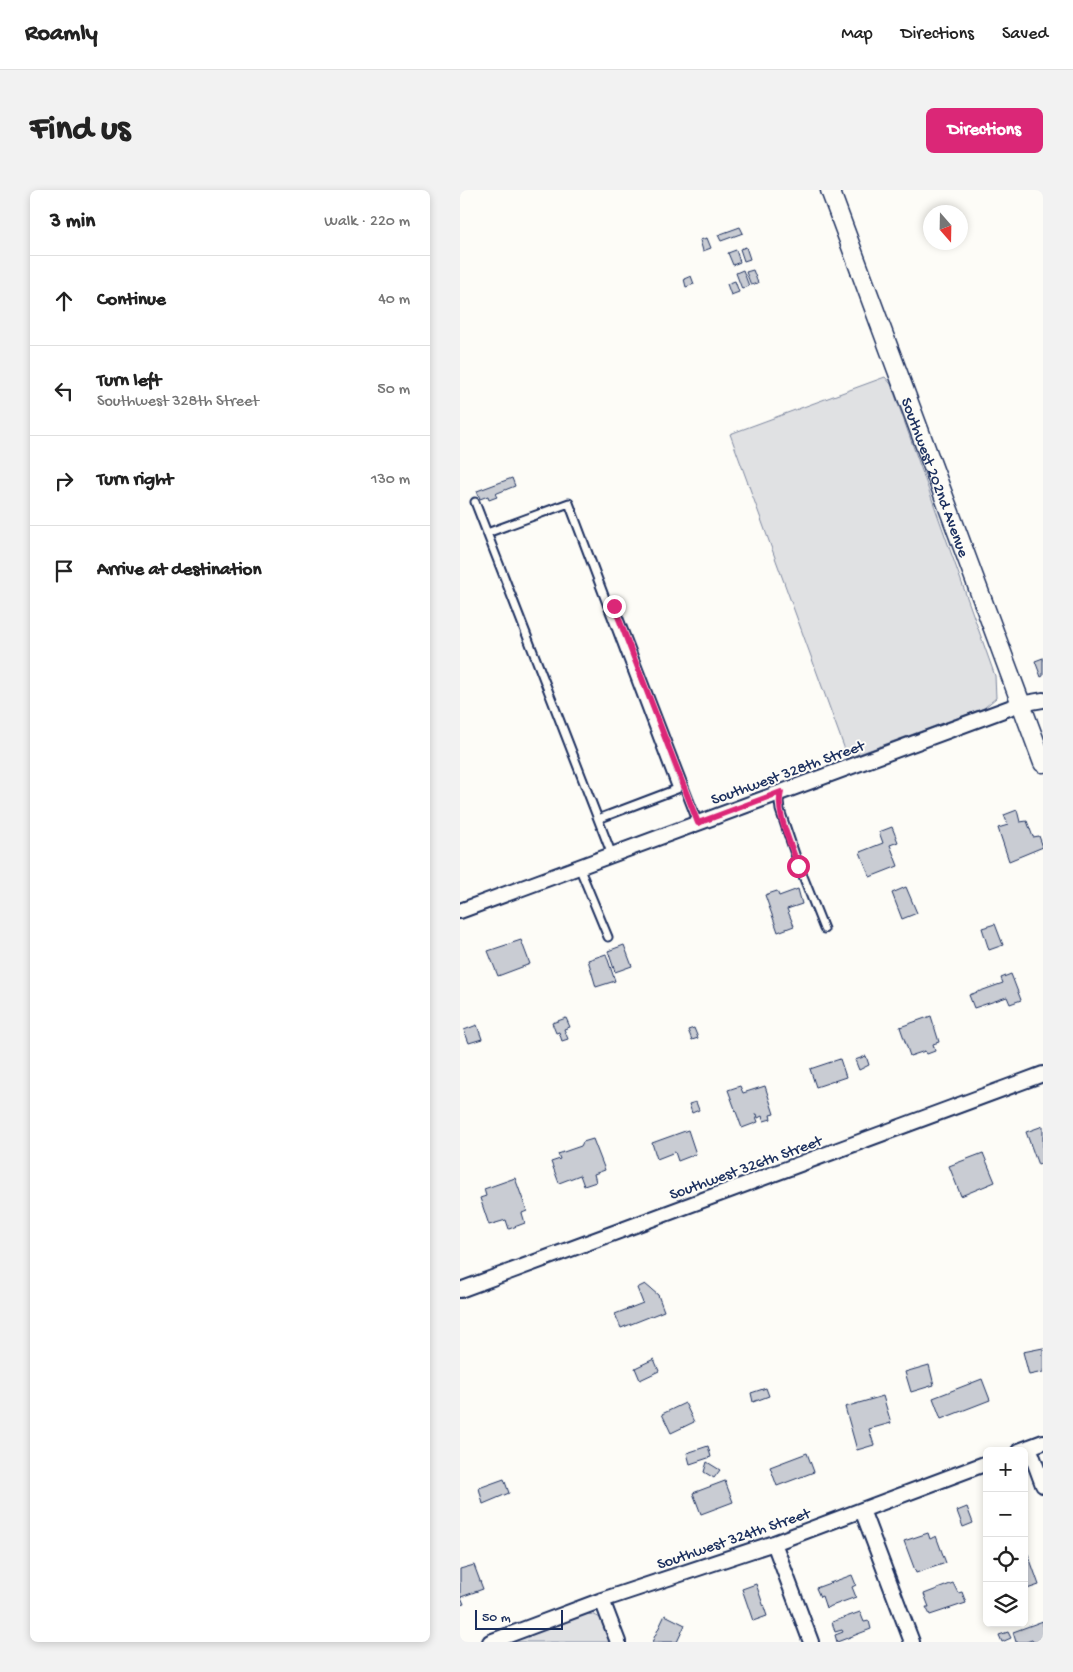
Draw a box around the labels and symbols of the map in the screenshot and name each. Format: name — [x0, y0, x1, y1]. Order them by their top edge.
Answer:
north arrow — [923, 205, 968, 250]
street label: Southwest 202nd Avenue — [895, 396, 972, 561]
route end — [603, 595, 626, 618]
street label: Southwest 328th Street — [709, 737, 869, 811]
route start — [787, 855, 810, 878]
street label: Southwest 326th Street — [667, 1132, 827, 1206]
street label: Southwest 324th Street — [655, 1505, 815, 1575]
scale bar — [475, 1607, 562, 1630]

